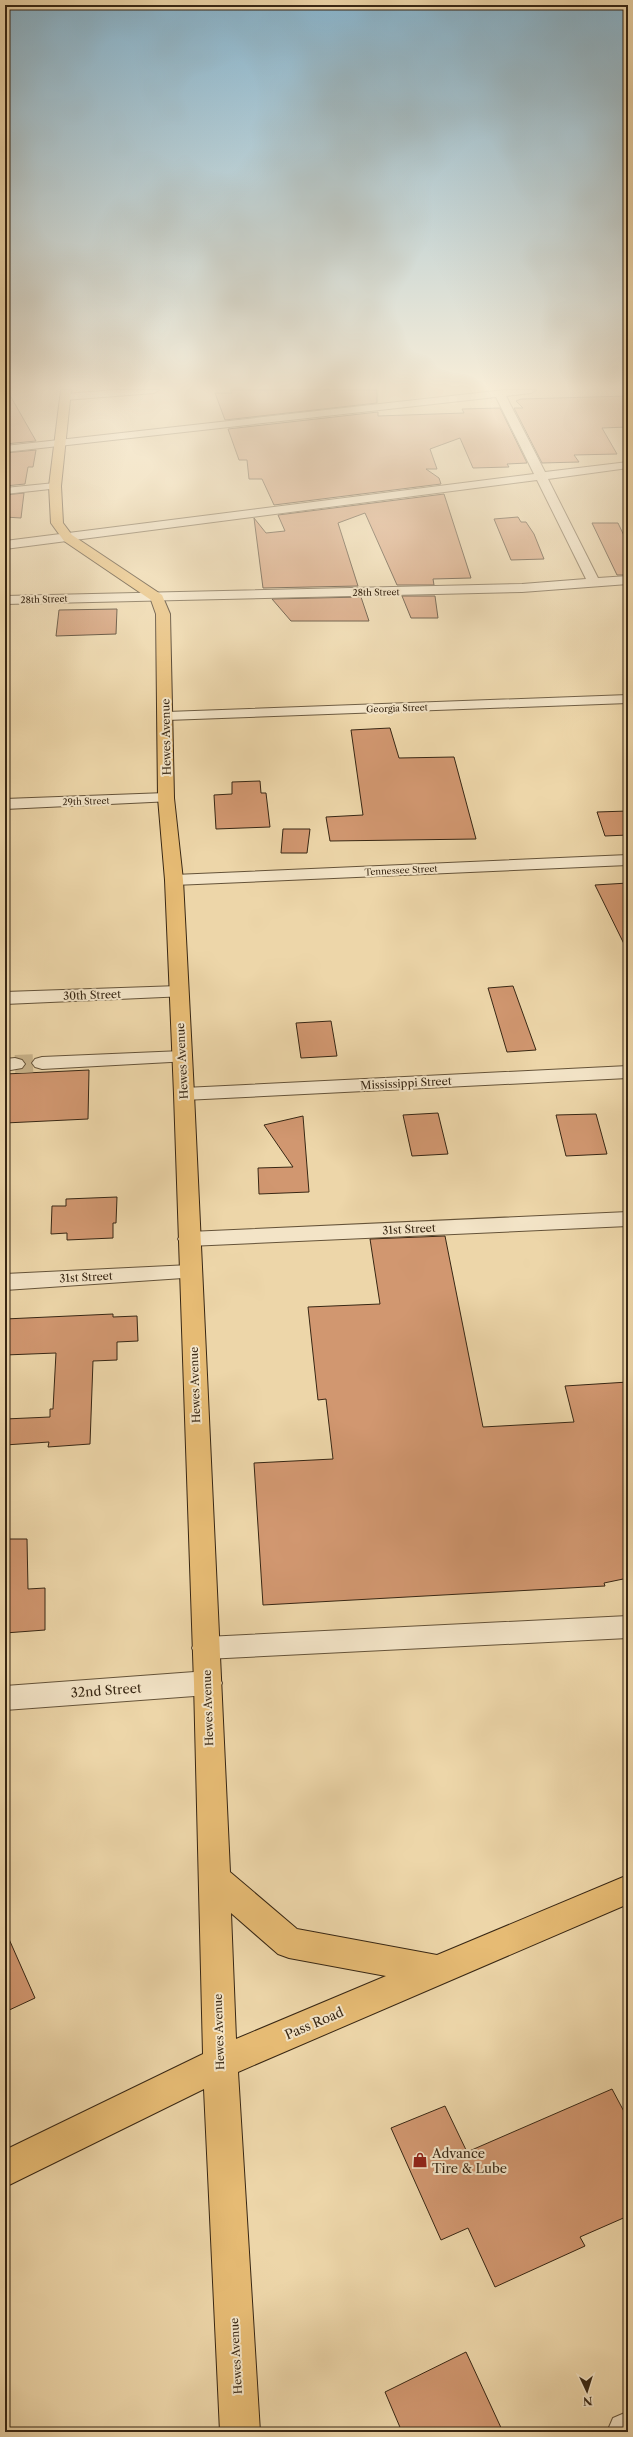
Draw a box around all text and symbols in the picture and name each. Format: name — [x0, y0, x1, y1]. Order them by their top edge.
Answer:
street label: 28th Street — [352, 586, 401, 598]
street label: 28th Street — [20, 593, 69, 605]
street label: Hewes Avenue — [158, 699, 174, 775]
street label: Georgia Street — [366, 701, 429, 715]
street label: 29th Street — [62, 795, 111, 807]
street label: Tennessee Street — [364, 863, 439, 877]
street label: 30th Street — [63, 987, 121, 1003]
street label: Hewes Avenue — [173, 1022, 191, 1100]
street label: Mississippi Street — [360, 1074, 452, 1092]
street label: 31st Street — [382, 1221, 436, 1237]
street label: 31st Street — [59, 1269, 113, 1285]
street label: Hewes Avenue — [187, 1347, 203, 1423]
street label: Hewes Avenue — [200, 1670, 216, 1746]
street label: 32nd Street — [70, 1680, 142, 1700]
street label: Hewes Avenue — [211, 1994, 227, 2070]
street label: Pass Road — [282, 2003, 346, 2043]
place label: Advance Tire & Lube — [431, 2145, 507, 2176]
shop icon: Advance Tire & Lube — [411, 2151, 429, 2169]
street label: Hewes Avenue — [227, 2317, 245, 2395]
north arrow — [567, 2371, 607, 2411]
text: N — [582, 2394, 593, 2408]

